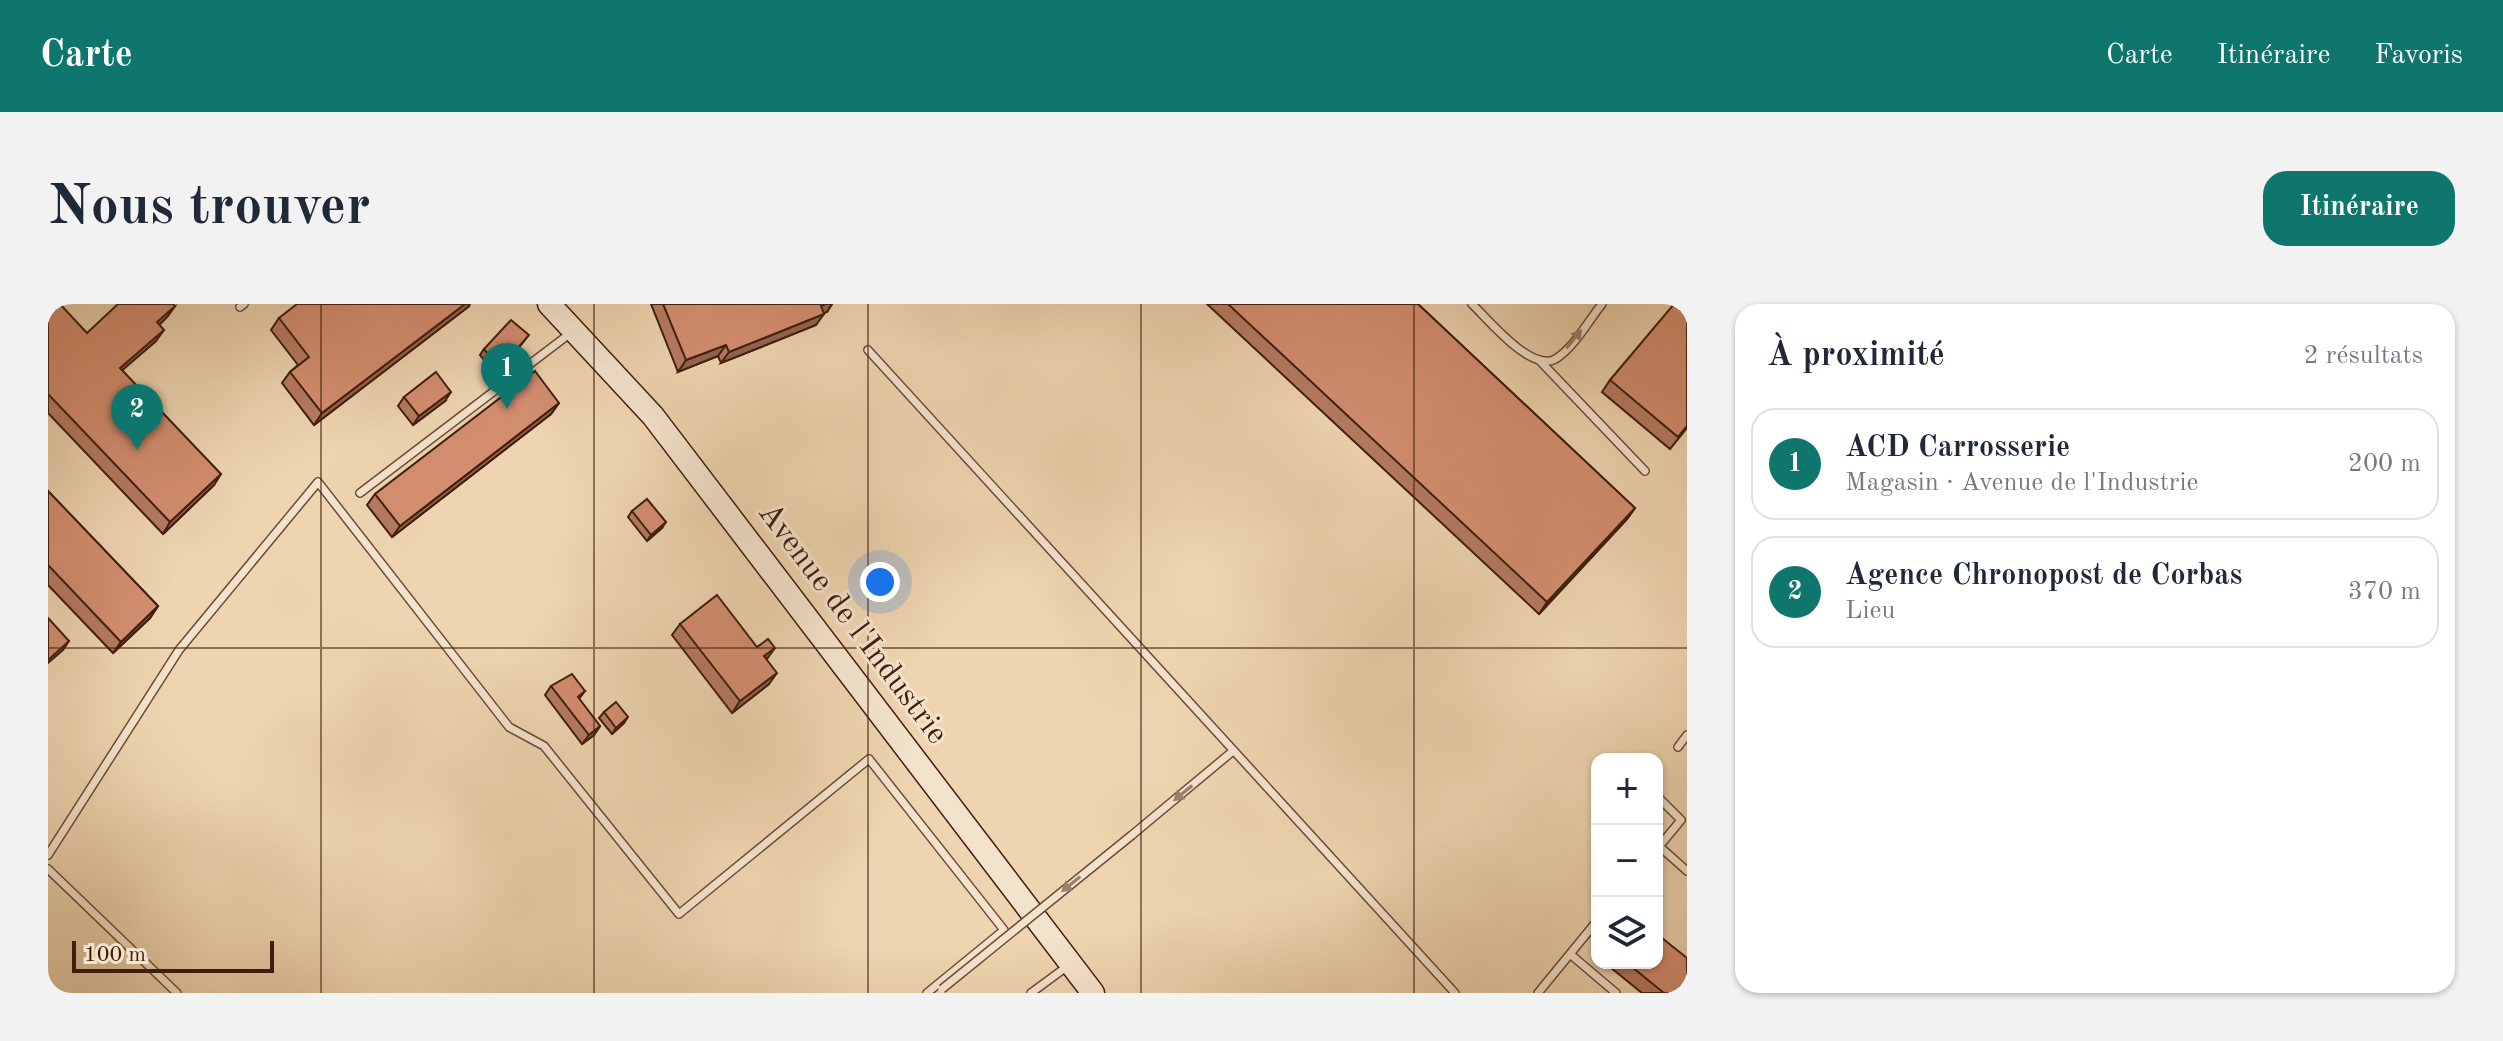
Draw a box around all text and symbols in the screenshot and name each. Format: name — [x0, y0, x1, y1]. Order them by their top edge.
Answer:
text: Carte — [40, 37, 133, 75]
text: Carte — [2106, 42, 2173, 70]
text: Itinéraire — [2217, 42, 2330, 70]
text: Favoris — [2374, 42, 2463, 70]
button: Itinéraire — [2263, 171, 2455, 246]
text: Nous trouver — [48, 180, 371, 236]
one-way arrow — [1565, 329, 1582, 349]
text: À proximité — [1767, 339, 1945, 373]
pin: 1 — [481, 343, 533, 409]
text: 2 résultats — [2304, 343, 2423, 369]
pin: 2 — [111, 384, 163, 450]
text: ACD Carrosserie — [1845, 433, 2070, 463]
text: 1 — [1787, 451, 1803, 477]
text: 200 m — [2348, 451, 2421, 477]
text: Magasin · Avenue de l'Industrie — [1845, 470, 2198, 496]
street label: Avenue de l'Industrie — [751, 498, 953, 750]
text: Agence Chronopost de Corbas — [1845, 561, 2243, 591]
your location — [860, 562, 900, 602]
text: 2 — [1787, 579, 1803, 605]
text: 370 m — [2348, 579, 2421, 605]
text: Lieu — [1845, 598, 1895, 624]
map controls — [1591, 753, 1663, 969]
button: + — [1591, 753, 1663, 825]
one-way arrow — [1173, 784, 1193, 801]
button: − — [1591, 825, 1663, 897]
one-way arrow — [1062, 875, 1082, 892]
button: layers — [1591, 897, 1663, 969]
scale bar — [72, 937, 274, 973]
text: 100 m — [84, 944, 146, 966]

